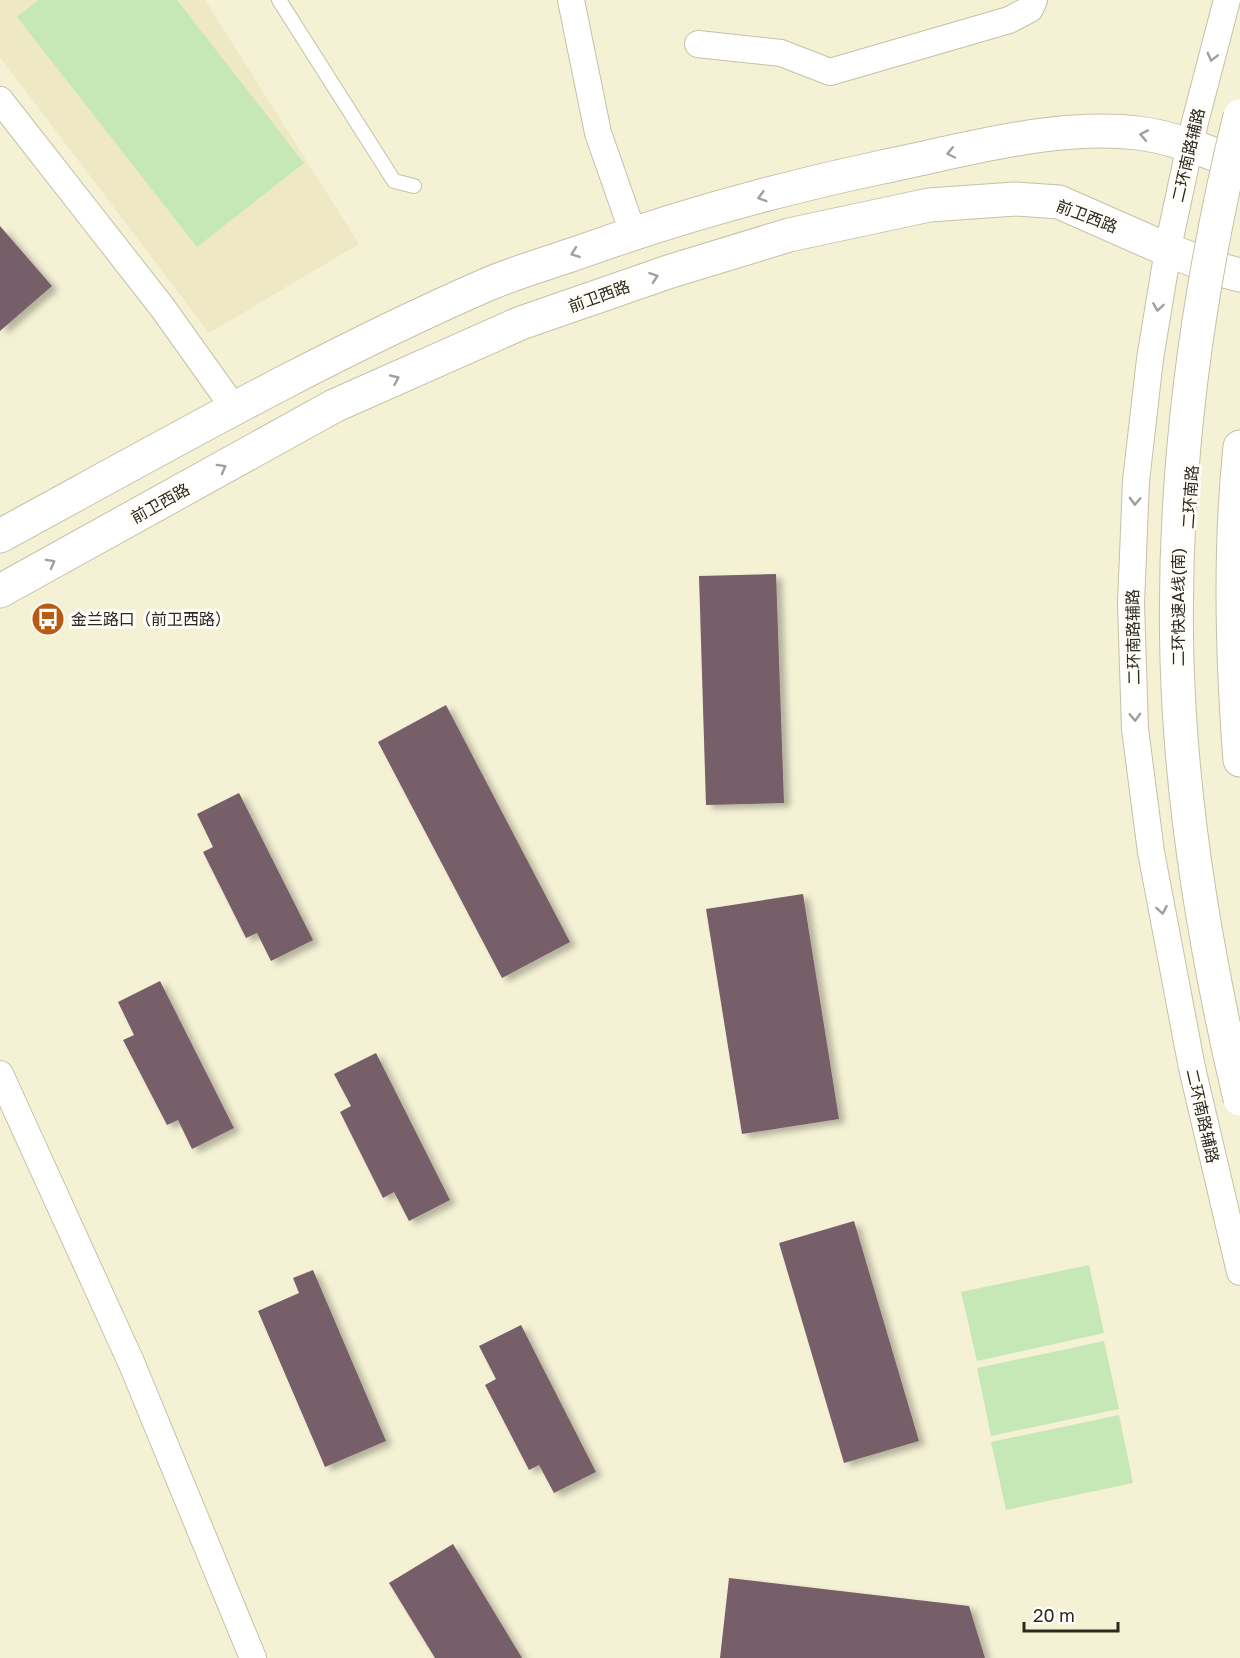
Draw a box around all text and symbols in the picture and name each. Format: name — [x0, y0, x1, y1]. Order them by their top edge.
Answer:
one-way arrow — [1206, 51, 1219, 61]
street label: 二环南路辅路 — [1167, 106, 1209, 204]
one-way arrow — [1139, 129, 1149, 142]
one-way arrow — [947, 146, 957, 159]
one-way arrow — [757, 189, 767, 202]
street label: 前卫西路 — [1054, 195, 1120, 237]
one-way arrow — [570, 246, 581, 259]
one-way arrow — [648, 271, 659, 284]
street label: 前卫西路 — [566, 276, 632, 316]
one-way arrow — [1153, 303, 1165, 312]
one-way arrow — [388, 374, 399, 386]
one-way arrow — [215, 464, 226, 475]
street label: 二环南路 — [1178, 464, 1202, 530]
street label: 前卫西路 — [127, 479, 193, 527]
one-way arrow — [1129, 496, 1142, 505]
street label: 二环快速A线(南) — [1168, 548, 1188, 666]
one-way arrow — [45, 559, 55, 570]
street label: 二环南路辅路 — [1122, 589, 1144, 685]
bus stop icon: 金兰路口（前卫西路） — [30, 601, 66, 637]
place label: 金兰路口（前卫西路） — [71, 609, 231, 629]
one-way arrow — [1129, 712, 1141, 721]
one-way arrow — [1155, 904, 1168, 914]
street label: 二环南路辅路 — [1182, 1067, 1224, 1165]
scale bar — [1024, 1595, 1118, 1633]
text: 20 m — [1033, 1604, 1075, 1626]

